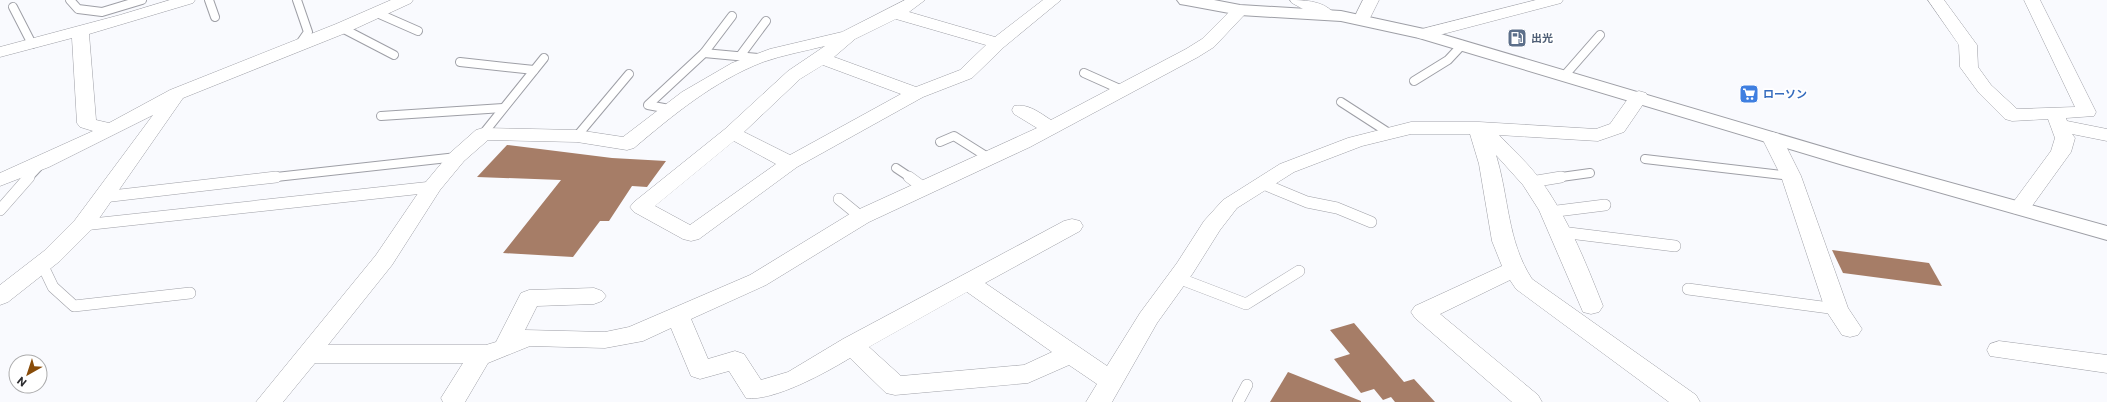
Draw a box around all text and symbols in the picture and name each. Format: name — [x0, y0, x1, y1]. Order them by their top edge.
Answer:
fuel station icon: 出光 — [1506, 27, 1528, 49]
place label: 出光 — [1531, 31, 1553, 44]
supermarket icon: ローソン — [1738, 83, 1760, 105]
place label: ローソン — [1763, 87, 1807, 100]
north arrow — [8, 354, 48, 394]
text: N — [14, 375, 29, 390]

